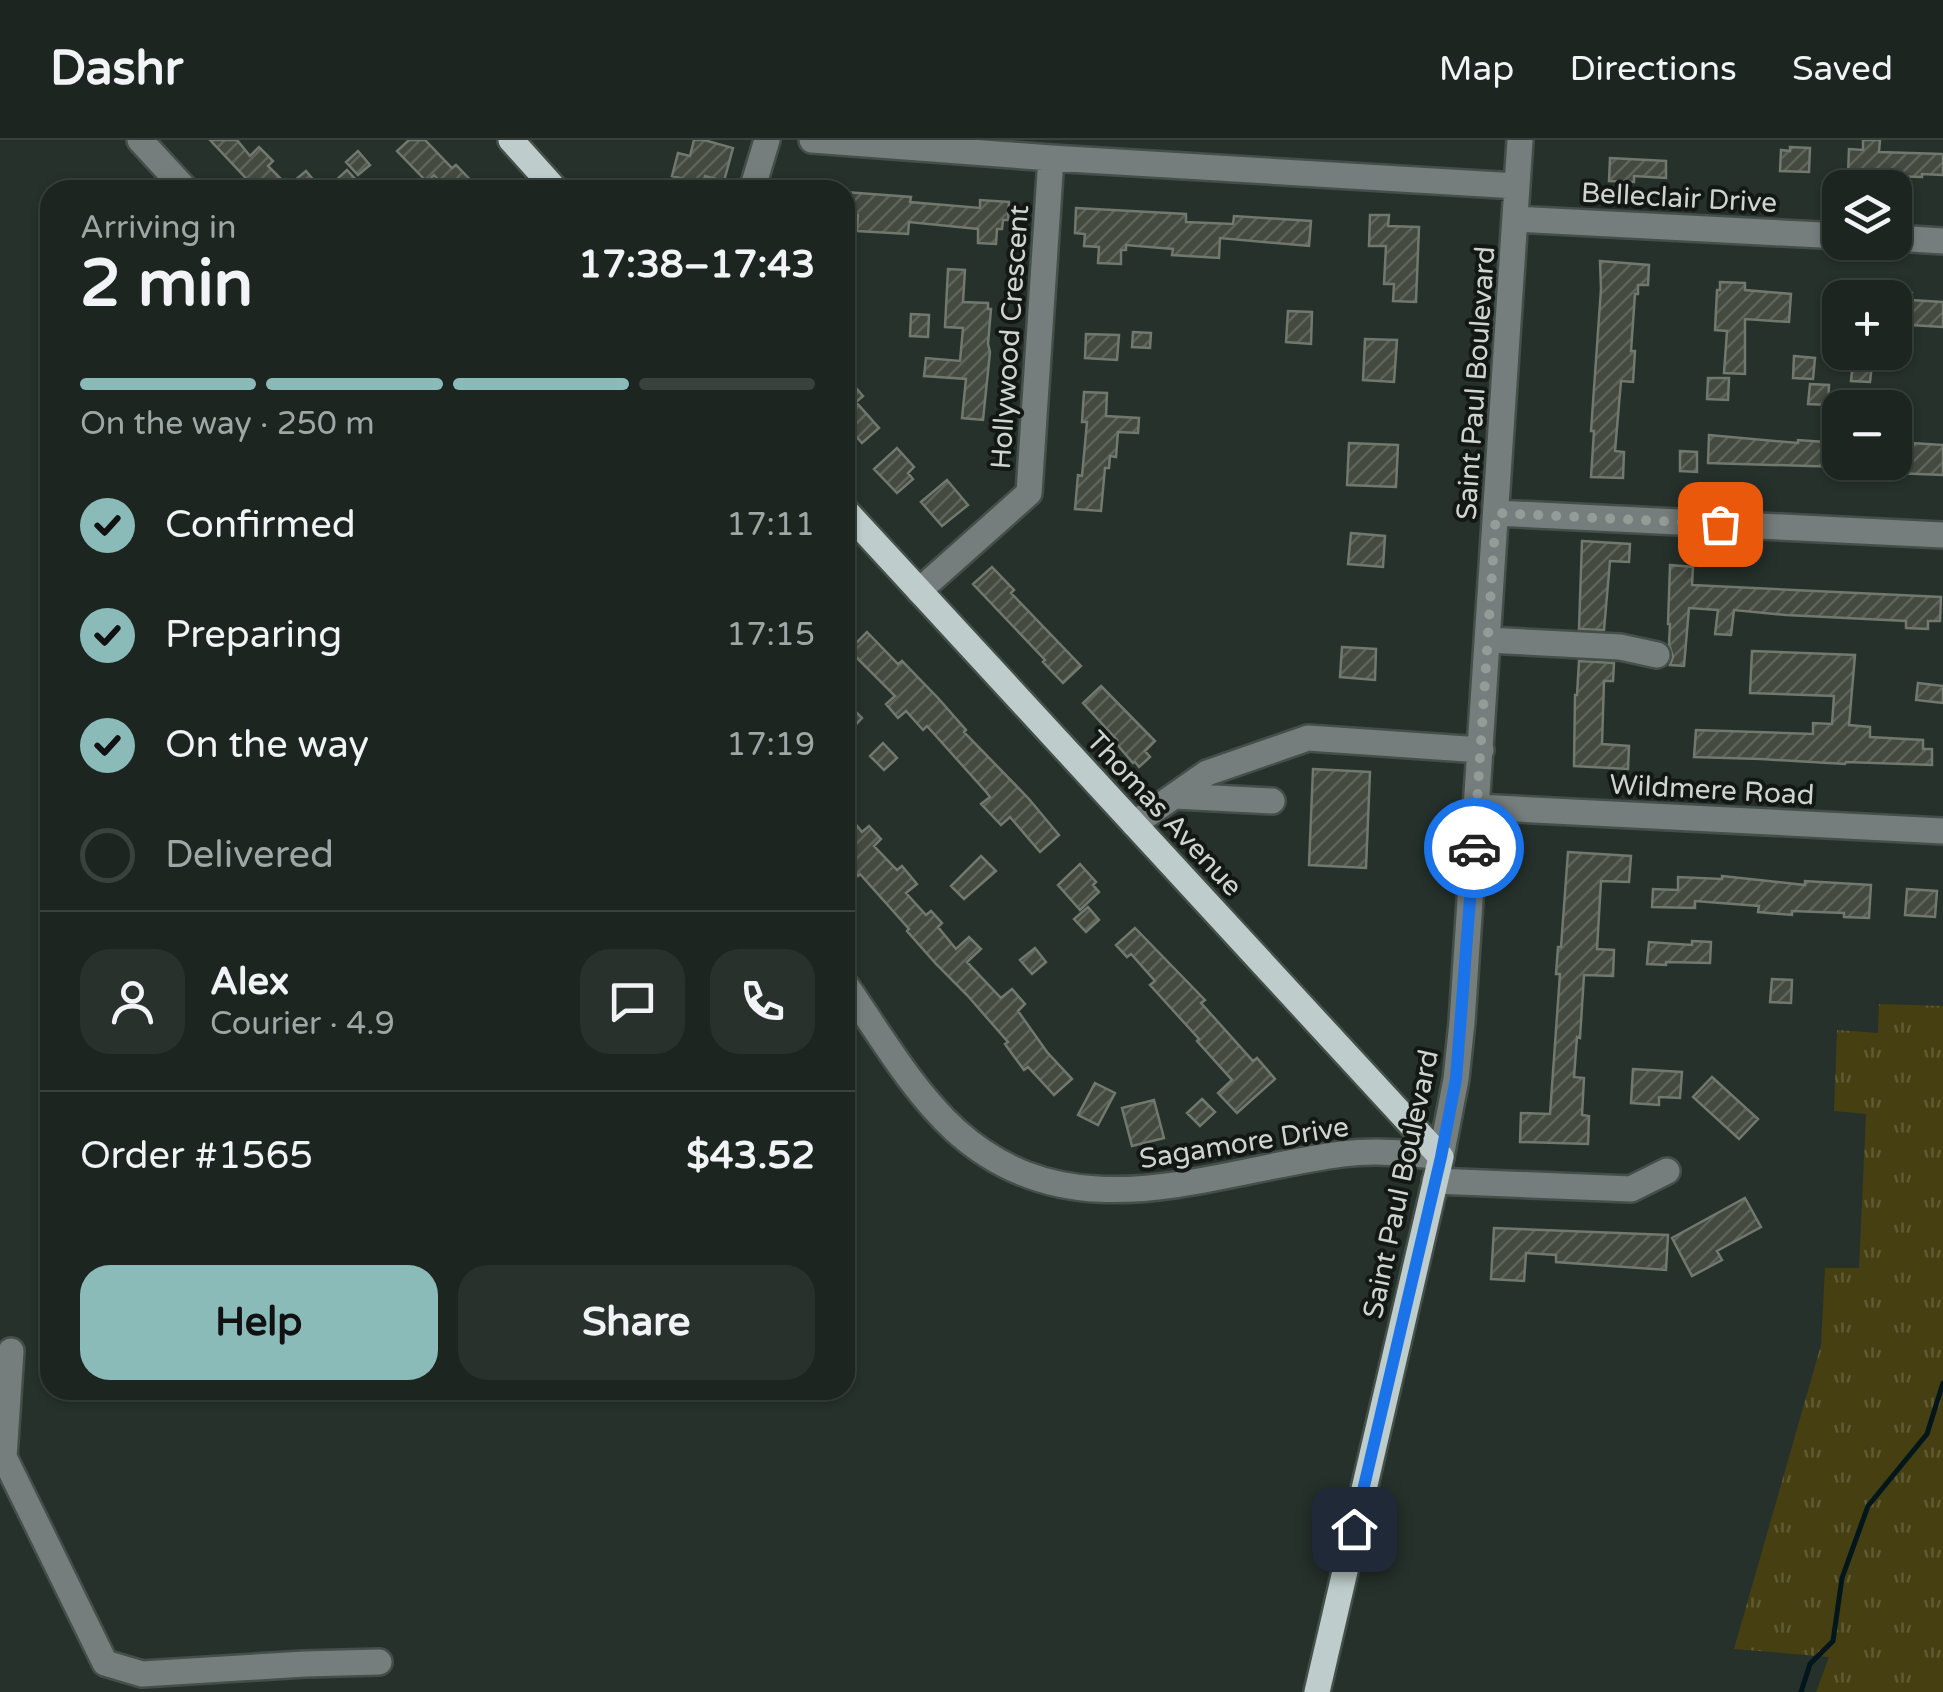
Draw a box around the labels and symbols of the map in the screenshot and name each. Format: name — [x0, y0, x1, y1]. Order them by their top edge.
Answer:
street label: Belleclair Drive — [1580, 176, 1778, 220]
street label: Hollywood Crescent — [984, 204, 1036, 470]
street label: Saint Paul Boulevard — [1449, 245, 1503, 521]
pin — [1678, 482, 1763, 567]
street label: Thomas Avenue — [1079, 724, 1249, 903]
street label: Wildmere Road — [1609, 768, 1815, 812]
courier — [1424, 798, 1524, 898]
street label: Saint Paul Boulevard — [1356, 1047, 1446, 1322]
street label: Sagamore Drive — [1137, 1110, 1351, 1176]
pin — [1312, 1487, 1397, 1572]

